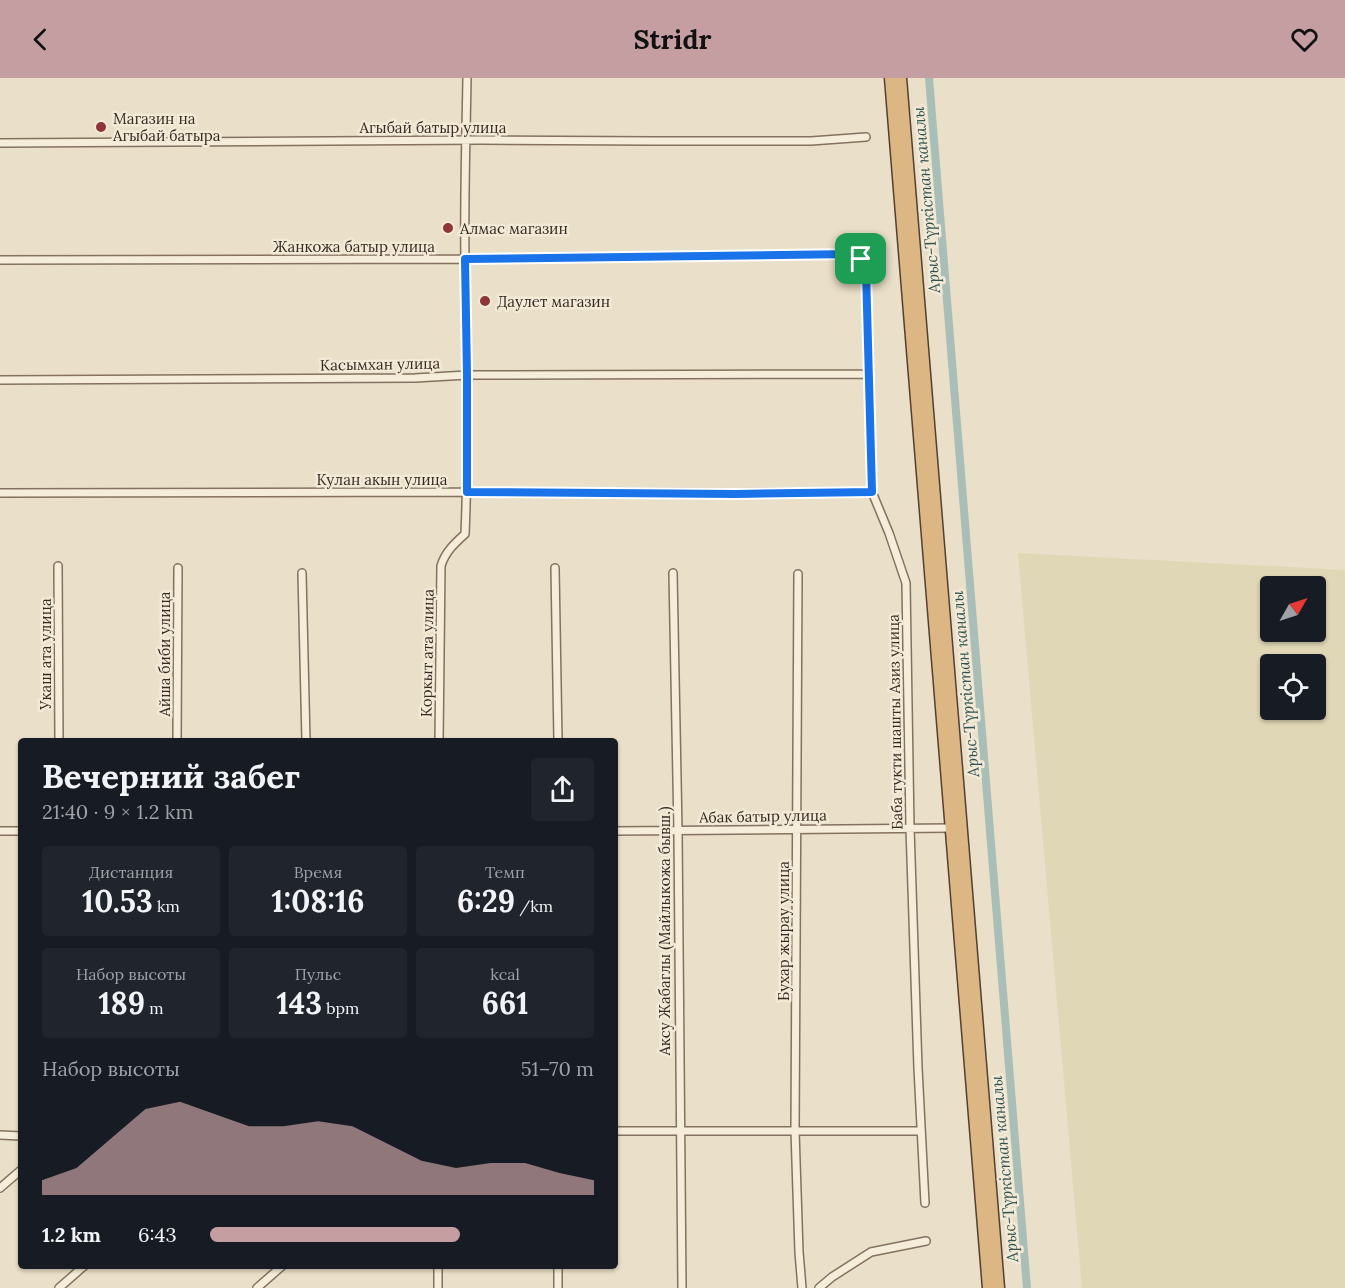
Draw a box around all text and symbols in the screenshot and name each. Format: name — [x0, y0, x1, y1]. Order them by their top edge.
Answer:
text: Stridr — [634, 22, 711, 56]
icon: back — [24, 23, 57, 56]
icon: heart — [1288, 23, 1321, 56]
water label: Арыс-Түркістан каналы — [908, 105, 944, 295]
place label: Магазин на Агыбай батыра — [112, 109, 221, 145]
street label: Агыбай батыр улица — [359, 118, 507, 137]
marker: Магазин на Агыбай батыра — [94, 120, 108, 134]
place label: Алмас магазин — [459, 219, 568, 238]
marker: Алмас магазин — [441, 221, 455, 235]
pin — [835, 233, 886, 284]
street label: Жанкожа батыр улица — [273, 237, 435, 256]
icon: arrive — [844, 242, 877, 275]
place label: Даулет магазин — [497, 292, 610, 311]
marker: Даулет магазин — [478, 294, 492, 308]
street label: Касымхан улица — [320, 353, 441, 375]
street label: Кулан акын улица — [317, 470, 448, 489]
north arrow — [1260, 576, 1326, 642]
map controls — [1260, 576, 1326, 720]
street label: Коркыт ата улица — [416, 588, 438, 717]
water label: Арыс-Түркістан каналы — [947, 589, 983, 779]
street label: Айша биби улица — [155, 591, 174, 718]
street label: Укаш ата улица — [36, 598, 55, 711]
street label: Баба тукти шашты Азиз улица — [884, 614, 906, 830]
button: locate — [1260, 654, 1326, 720]
text: Вечерний забег — [42, 755, 300, 797]
button: share — [531, 758, 594, 821]
text: 21:40 · 9 × 1.2 km — [42, 799, 193, 824]
street label: Абак батыр улица — [698, 805, 827, 827]
street label: Аксу Жабаглы (Майлыкожа бывш.) — [655, 806, 675, 1057]
street label: Бухар жырау улица — [774, 861, 793, 1001]
text: Дистанция — [89, 862, 173, 882]
text: Время — [294, 862, 342, 882]
text: Темп — [485, 862, 525, 882]
text: 10.53 — [82, 882, 153, 920]
text: 1:08:16 — [272, 882, 364, 920]
text: 6:29 — [457, 882, 515, 920]
text: km — [153, 896, 180, 916]
text: /km — [515, 896, 553, 916]
text: Набор высоты — [76, 964, 186, 984]
text: Пульс — [295, 964, 341, 984]
text: kcal — [490, 964, 520, 984]
text: 189 — [98, 984, 145, 1022]
text: 143 — [277, 984, 322, 1022]
text: 661 — [482, 984, 528, 1022]
text: m — [145, 998, 164, 1018]
text: bpm — [322, 998, 359, 1018]
text: Набор высоты — [42, 1056, 180, 1081]
text: 51–70 m — [521, 1056, 594, 1081]
water label: Арыс-Түркістан каналы — [986, 1074, 1022, 1264]
text: 1.2 km — [42, 1222, 101, 1247]
text: 6:43 — [138, 1222, 177, 1247]

